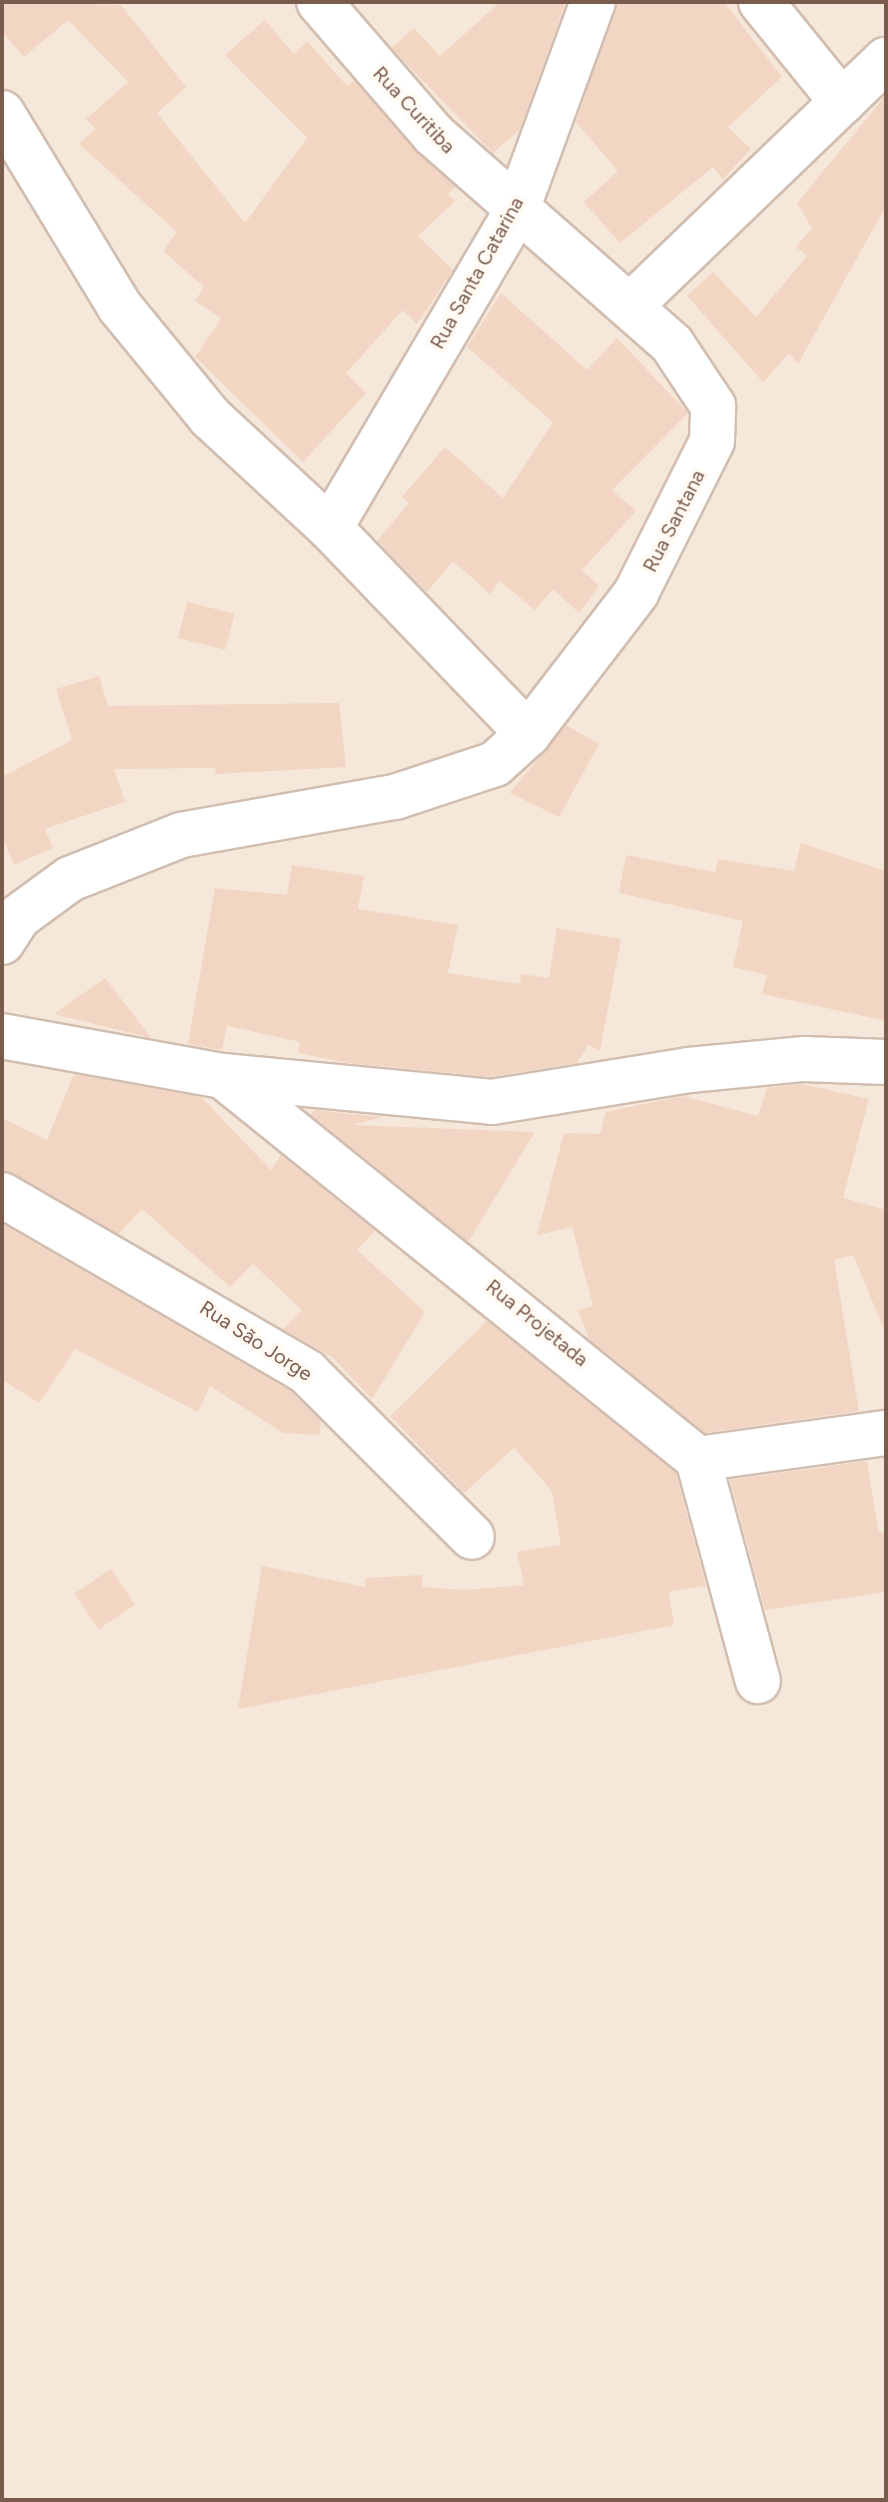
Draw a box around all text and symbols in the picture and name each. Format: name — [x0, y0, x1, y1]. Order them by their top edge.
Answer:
street label: Rua Curitiba — [368, 62, 460, 158]
street label: Rua Santa Catarina — [425, 193, 529, 353]
street label: Rua Santana — [638, 466, 710, 576]
street label: Rua Projetada — [481, 1274, 593, 1372]
street label: Rua São Jorge — [195, 1296, 317, 1386]

